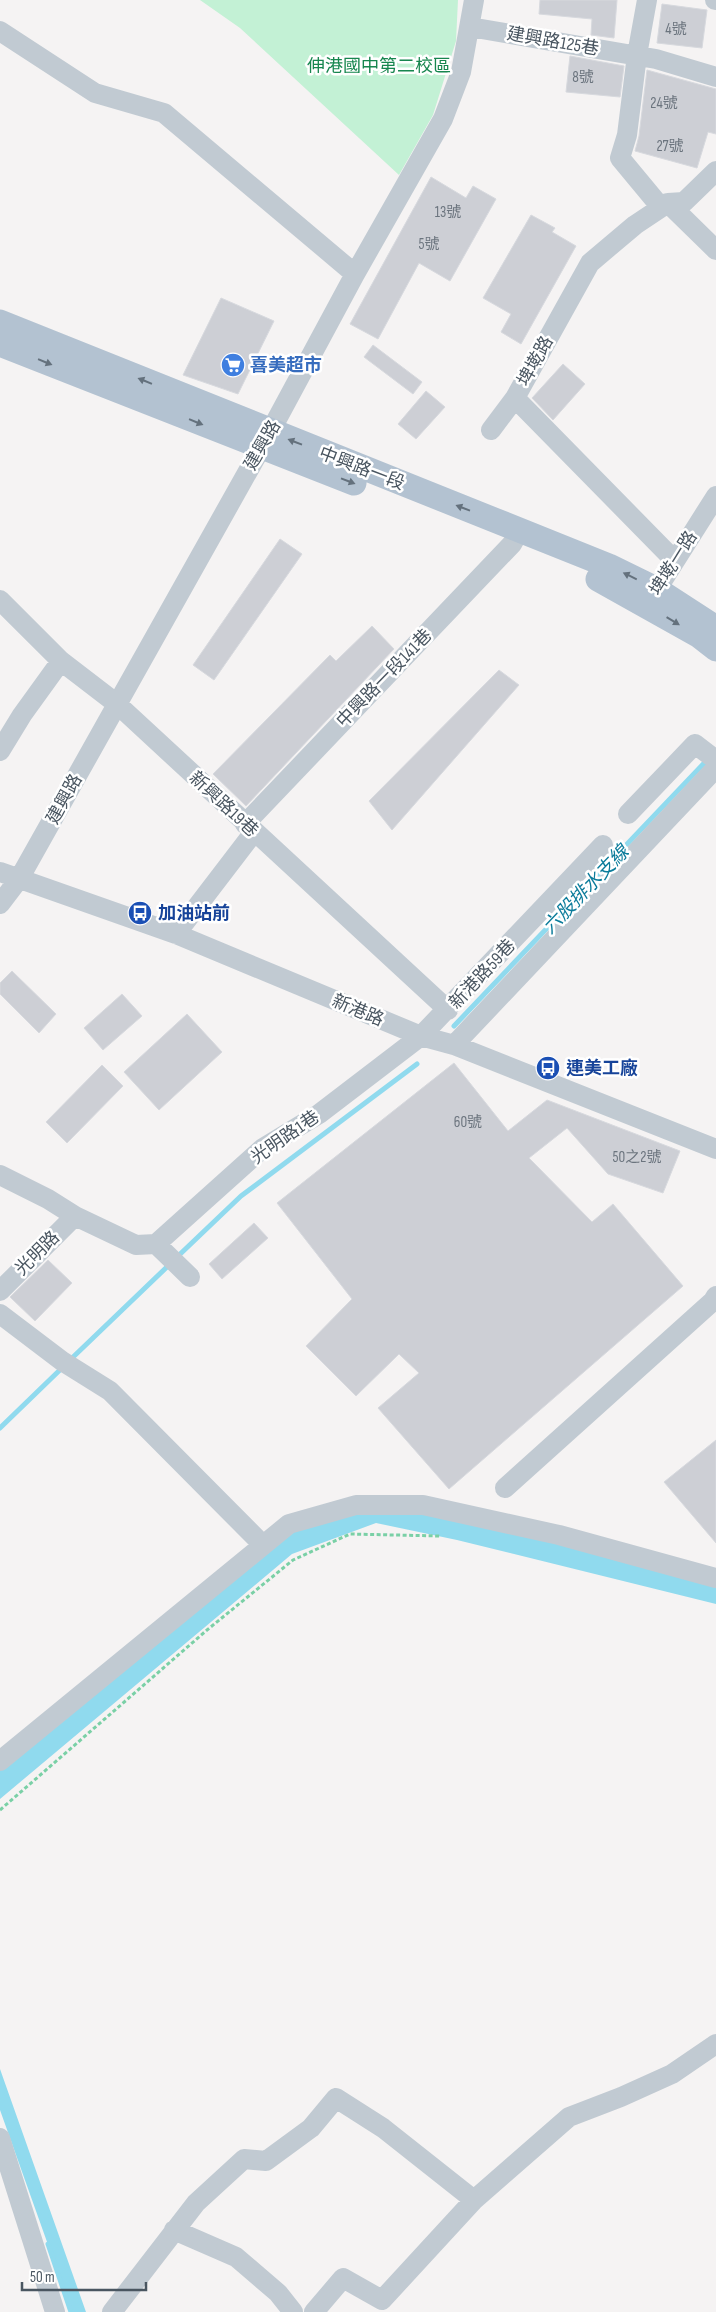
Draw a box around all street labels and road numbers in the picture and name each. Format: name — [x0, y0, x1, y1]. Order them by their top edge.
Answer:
street label: 建興路125巷 — [505, 23, 601, 60]
street label: 埤墘路 — [513, 333, 558, 390]
street label: 建興路 — [240, 417, 285, 474]
street label: 中興路一段 — [316, 443, 408, 494]
street label: 埤墘一路 — [645, 527, 701, 599]
street label: 中興路一段141巷 — [332, 625, 436, 732]
street label: 新興路19巷 — [185, 767, 262, 841]
street label: 建興路 — [42, 771, 87, 828]
street label: 新港路59巷 — [445, 935, 520, 1013]
street label: 新港路 — [329, 990, 387, 1031]
street label: 光明路1巷 — [247, 1106, 323, 1168]
street label: 光明路 — [11, 1227, 64, 1280]

